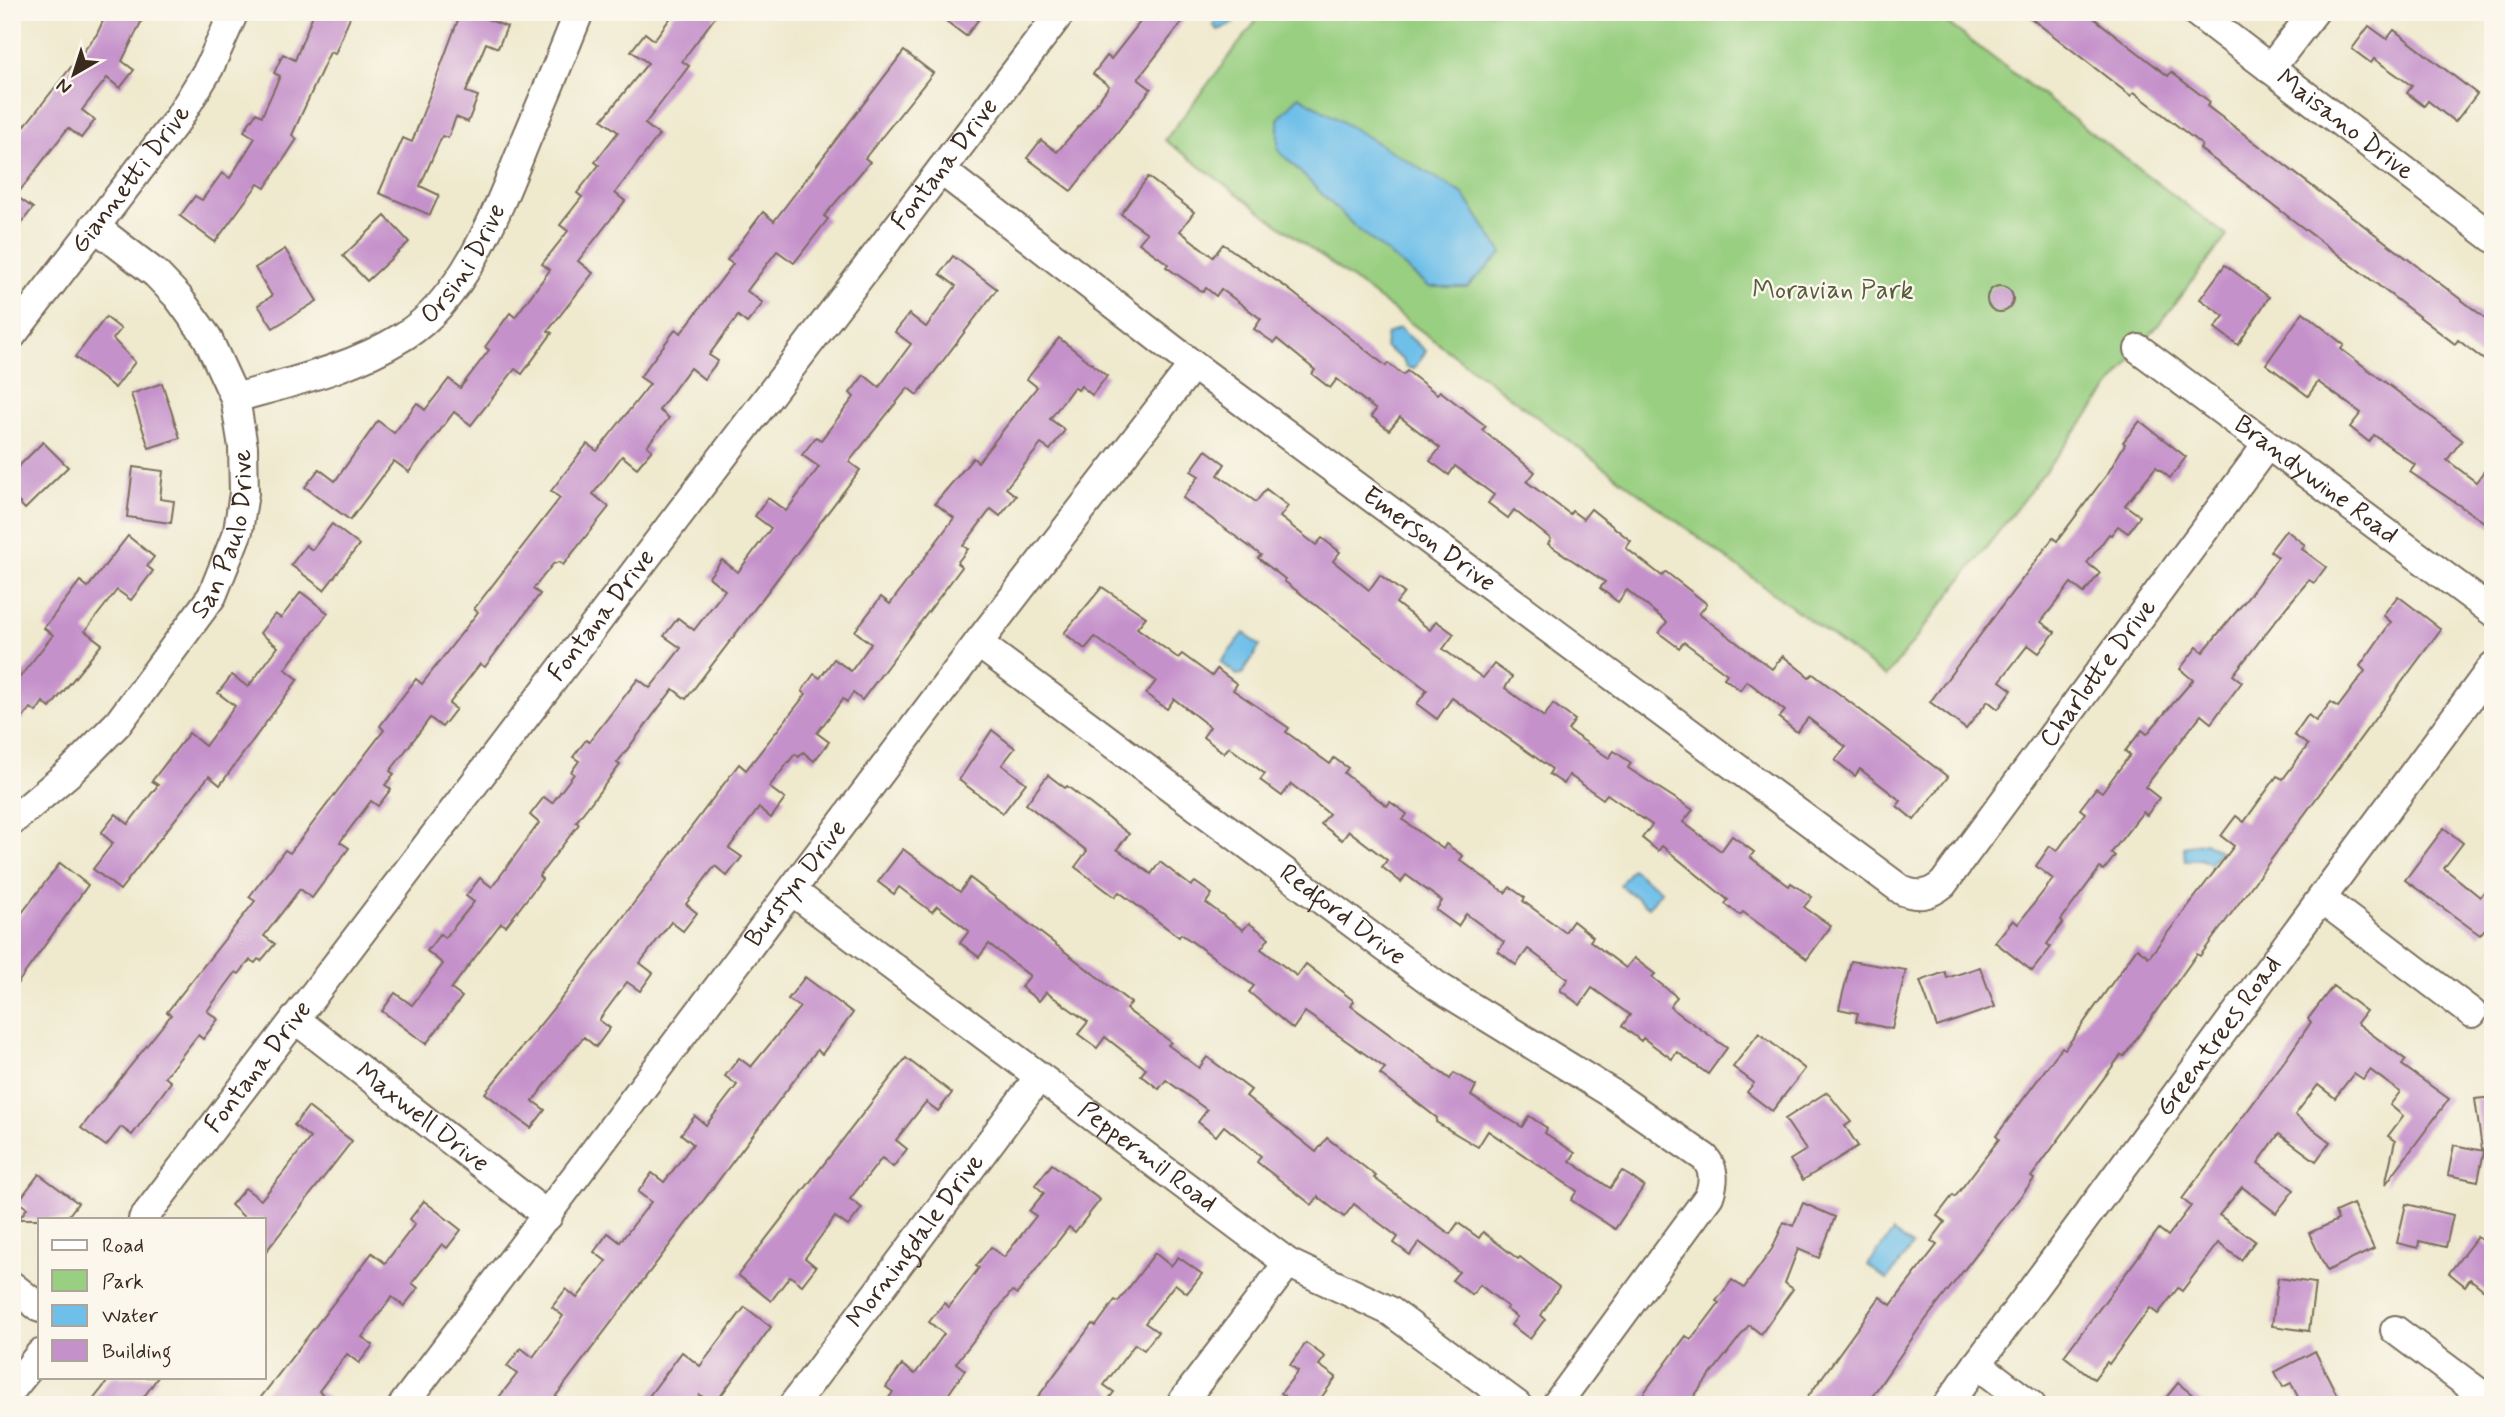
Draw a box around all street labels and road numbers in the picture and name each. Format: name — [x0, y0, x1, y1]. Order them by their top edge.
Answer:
street label: Maisano Drive — [2269, 62, 2421, 189]
street label: Fontana Drive — [884, 91, 1007, 238]
street label: Giannetti Drive — [64, 99, 199, 261]
street label: Orsini Drive — [414, 198, 515, 332]
street label: Brandywine Road — [2227, 408, 2404, 552]
street label: San Paulo Drive — [183, 449, 261, 626]
street label: Emerson Drive — [1355, 479, 1502, 600]
street label: Fontana Drive — [540, 542, 663, 689]
street label: Charlotte Drive — [2032, 592, 2165, 755]
street label: Burstyn Drive — [737, 813, 855, 954]
street label: Redford Drive — [1272, 857, 1413, 974]
street label: Greentrees Road — [2149, 950, 2290, 1124]
street label: Fontana Drive — [197, 994, 320, 1140]
street label: Maxwell Drive — [348, 1055, 496, 1181]
street label: Peppermil Road — [1071, 1094, 1224, 1221]
street label: Morningdale Drive — [839, 1147, 993, 1335]

